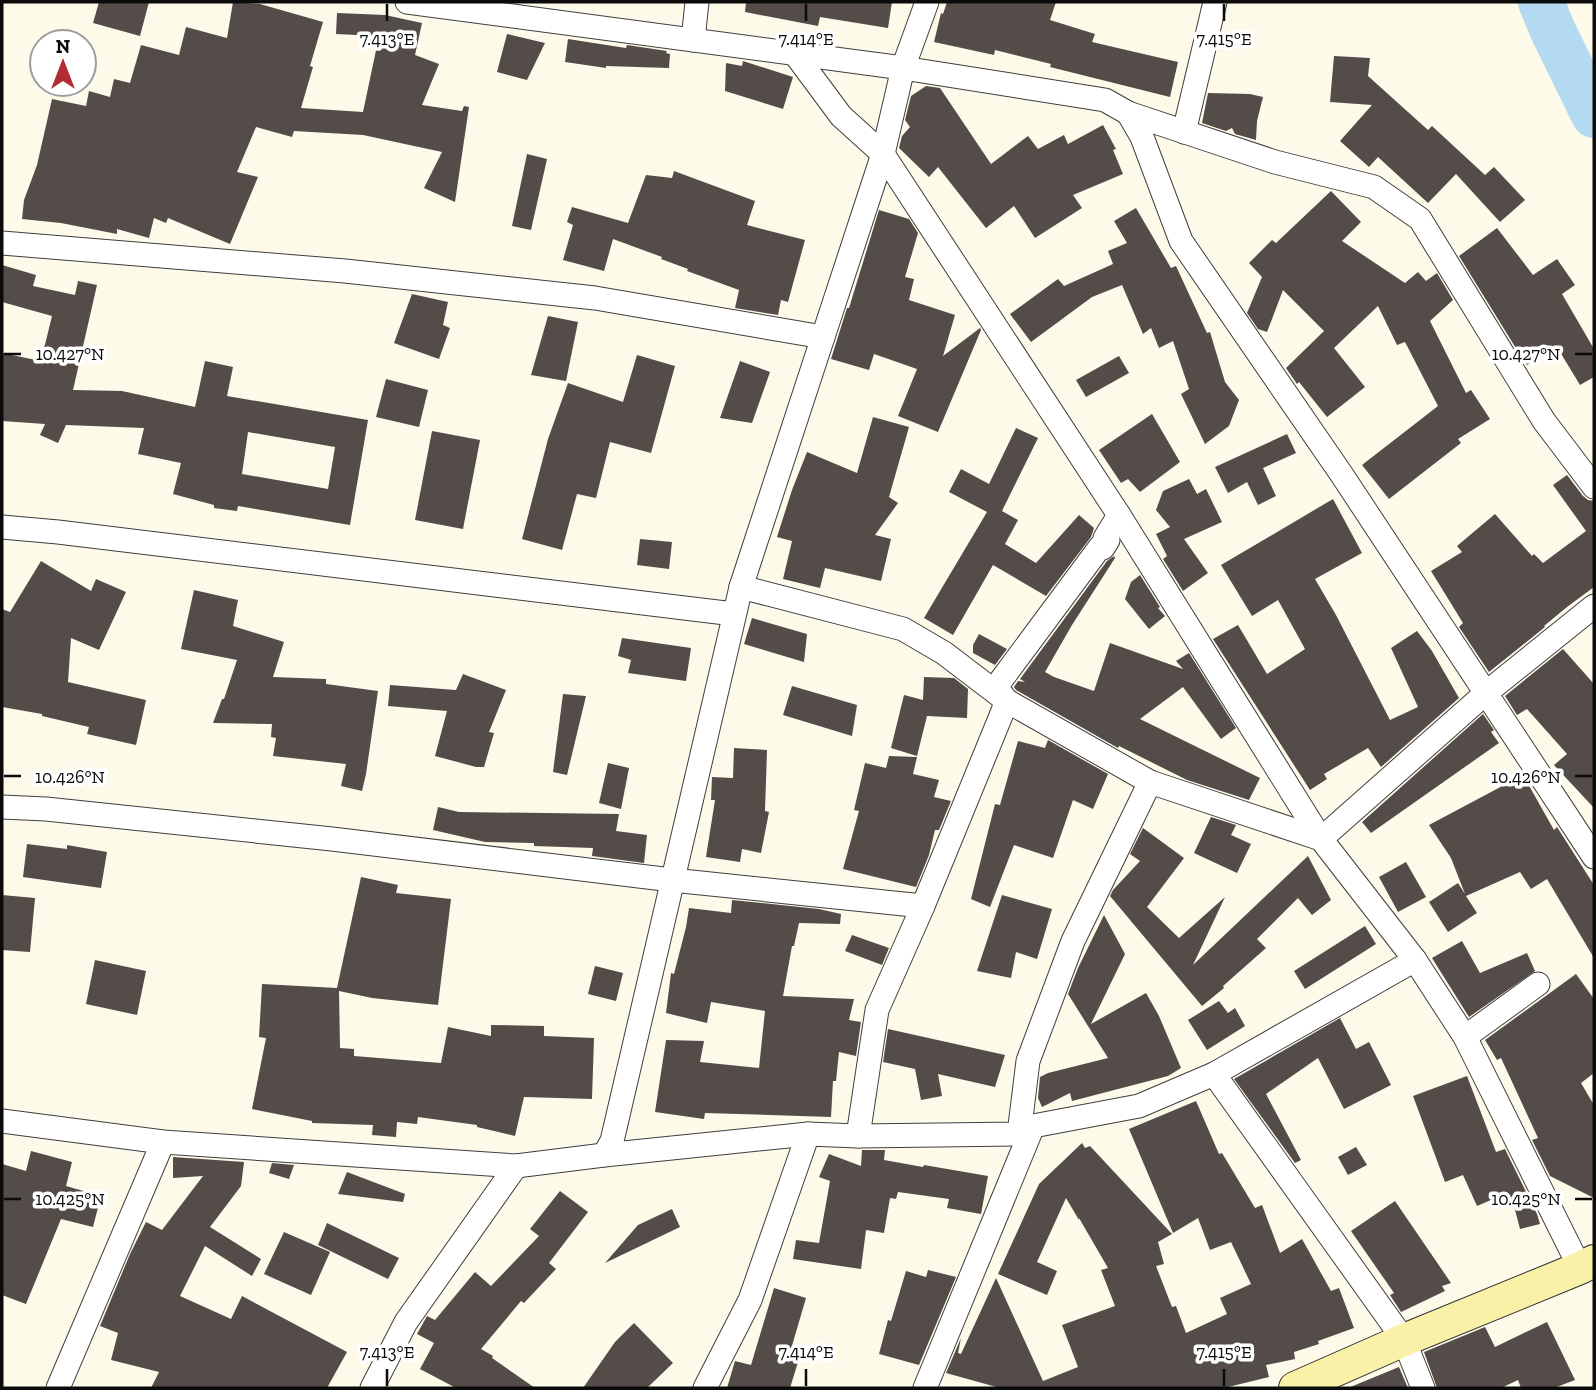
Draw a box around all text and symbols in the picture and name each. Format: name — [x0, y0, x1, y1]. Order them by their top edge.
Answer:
north arrow — [28, 28, 98, 98]
text: 7.413°E — [360, 28, 414, 50]
text: 7.414°E — [778, 28, 834, 50]
text: 7.415°E — [1196, 28, 1252, 50]
text: N — [56, 35, 70, 58]
text: 10.427°N — [36, 343, 104, 365]
text: 10.427°N — [1492, 343, 1560, 365]
text: 10.426°N — [35, 766, 105, 788]
text: 10.426°N — [1491, 766, 1561, 788]
text: 10.425°N — [35, 1188, 105, 1210]
text: 10.425°N — [1491, 1188, 1561, 1210]
text: 7.413°E — [360, 1341, 414, 1363]
text: 7.414°E — [778, 1341, 834, 1363]
text: 7.415°E — [1196, 1341, 1252, 1363]

